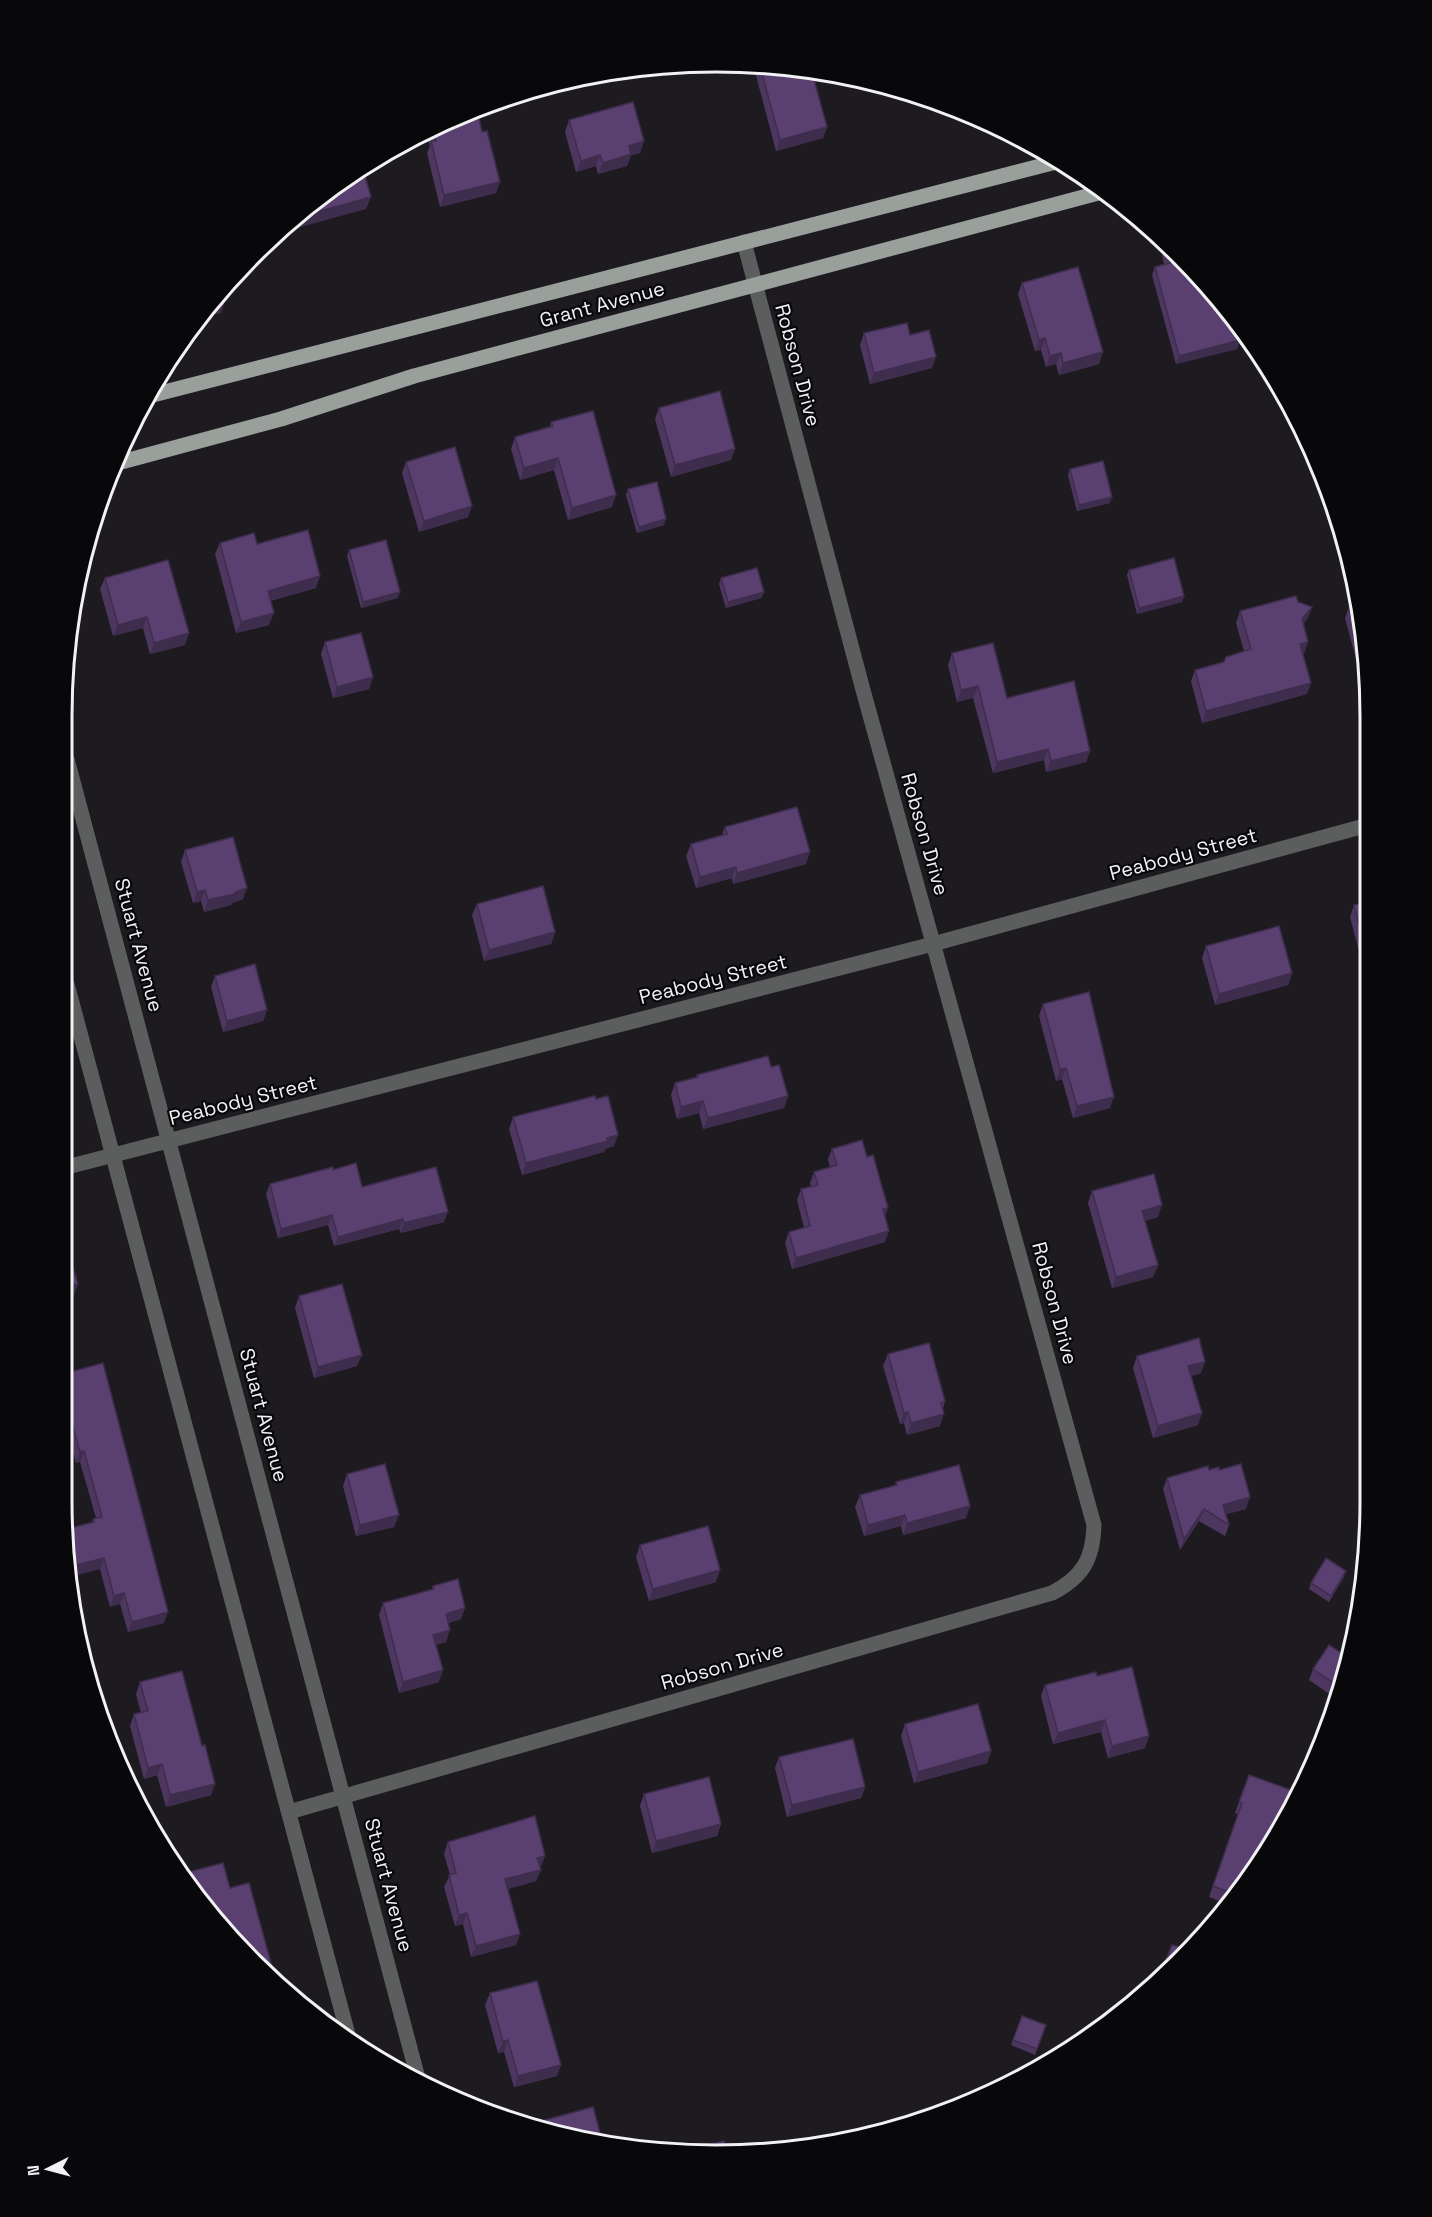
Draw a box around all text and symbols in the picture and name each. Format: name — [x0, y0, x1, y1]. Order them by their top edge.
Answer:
street label: Grant Avenue — [537, 275, 667, 333]
street label: Robson Drive — [769, 301, 827, 429]
street label: Robson Drive — [895, 770, 955, 898]
street label: Peabody Street — [1106, 822, 1260, 886]
street label: Stuart Avenue — [109, 875, 169, 1015]
street label: Peabody Street — [636, 948, 790, 1010]
street label: Peabody Street — [166, 1069, 320, 1131]
street label: Robson Drive — [1026, 1239, 1084, 1367]
street label: Stuart Avenue — [234, 1345, 294, 1485]
street label: Robson Drive — [658, 1636, 786, 1696]
street label: Stuart Avenue — [359, 1815, 419, 1955]
north arrow — [18, 2139, 78, 2199]
text: N — [23, 2164, 45, 2177]

